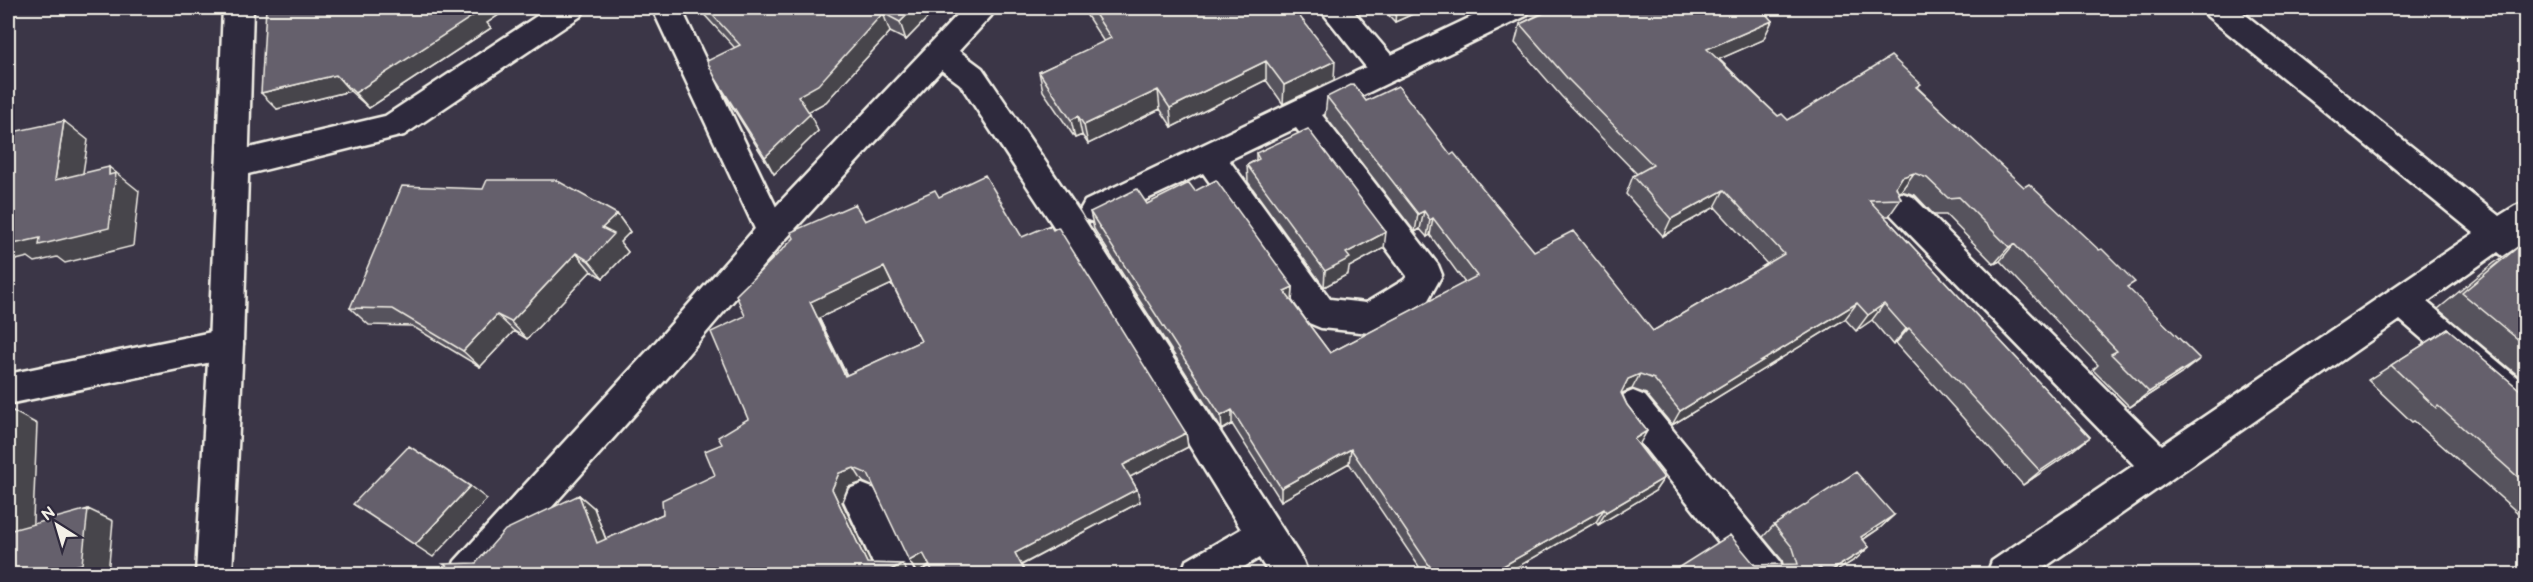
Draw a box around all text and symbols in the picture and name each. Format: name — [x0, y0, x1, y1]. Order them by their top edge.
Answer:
north arrow — [27, 495, 87, 555]
text: N — [38, 503, 59, 525]

